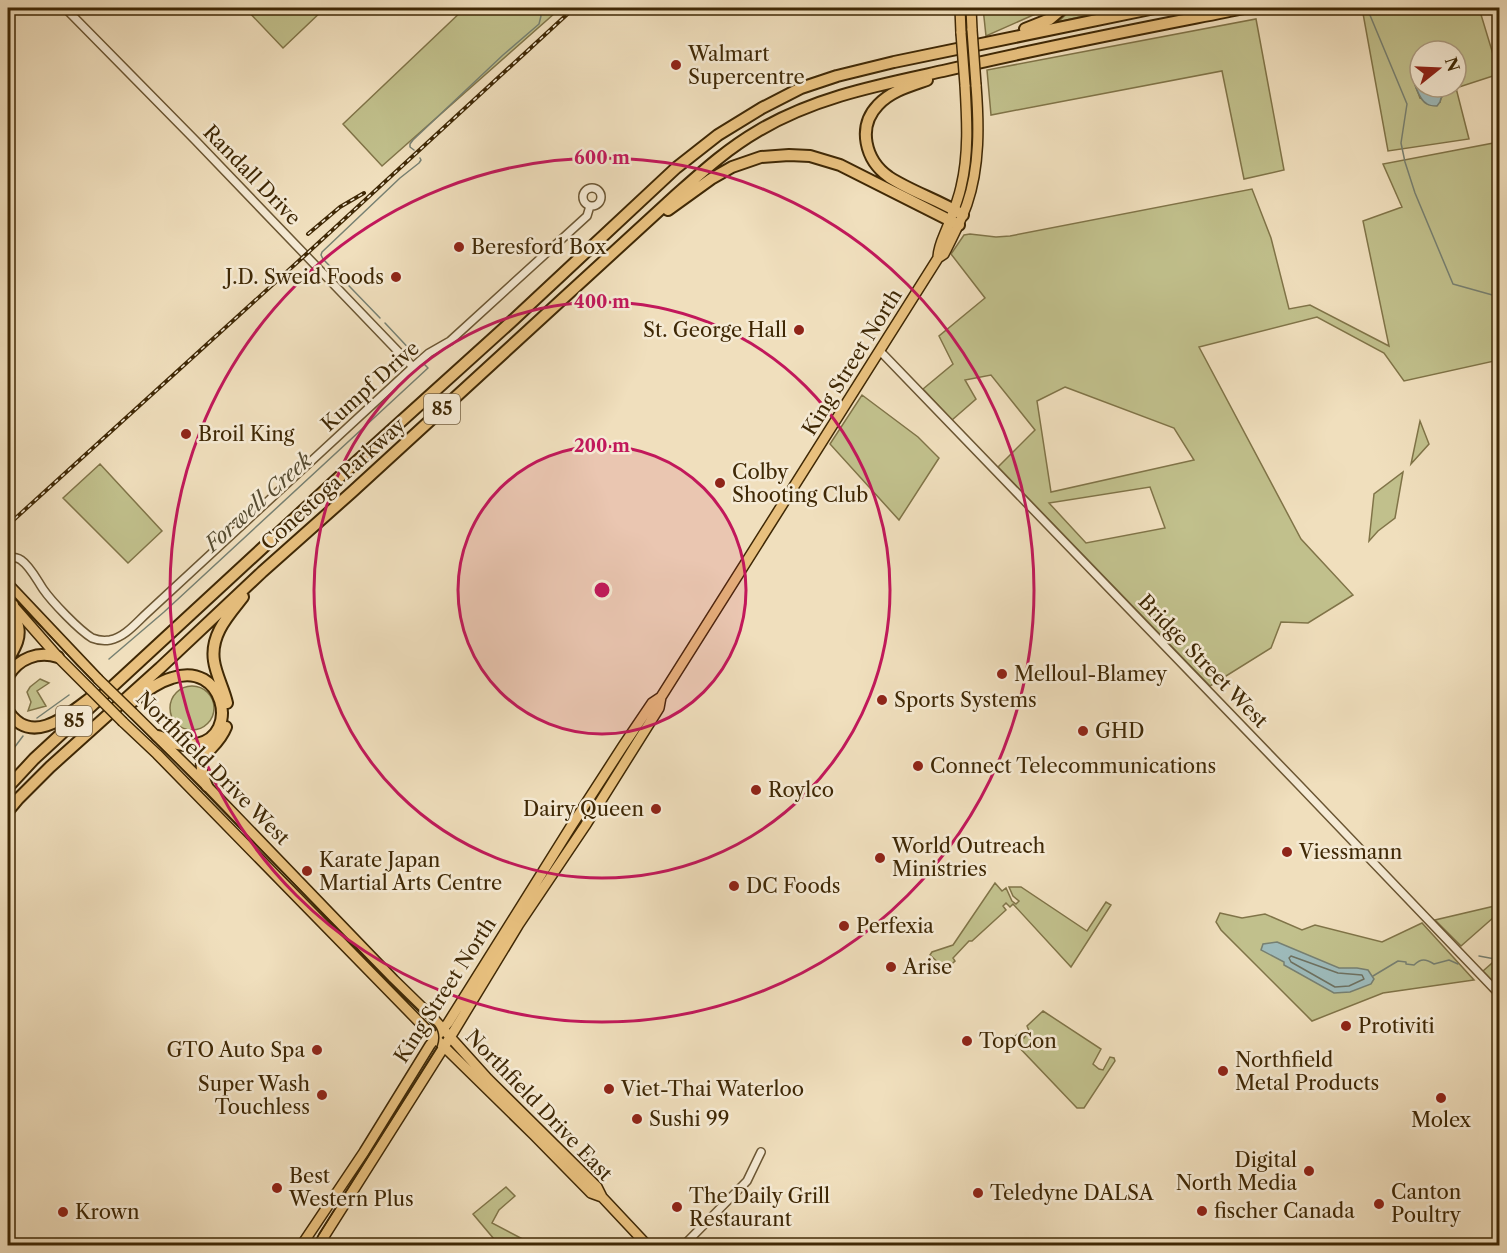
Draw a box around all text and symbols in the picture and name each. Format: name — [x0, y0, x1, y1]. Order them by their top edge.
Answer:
north arrow — [1408, 39, 1468, 99]
place label: Walmart Supercentre — [687, 42, 805, 89]
text: N — [1441, 55, 1464, 74]
marker: Walmart Supercentre — [669, 58, 683, 72]
street label: Randall Drive — [198, 120, 306, 230]
text: 600 m — [574, 147, 630, 169]
place label: Beresford Box — [471, 235, 607, 259]
marker: Beresford Box — [452, 240, 466, 254]
place label: J.D. Sweid Foods — [222, 265, 384, 289]
marker: J.D. Sweid Foods — [389, 270, 403, 284]
street label: King Street North — [797, 284, 907, 440]
text: 400 m — [574, 291, 630, 313]
place label: St. George Hall — [643, 318, 787, 342]
marker: St. George Hall — [792, 323, 806, 337]
street label: Kumpf Drive — [316, 336, 424, 436]
road number: 85 — [424, 394, 460, 424]
street label: Conestoga Parkway — [256, 412, 411, 555]
place label: Broil King — [198, 422, 295, 446]
marker: Broil King — [179, 427, 193, 441]
text: 200 m — [574, 435, 630, 457]
water label: Forwell Creek — [198, 447, 317, 558]
place label: Colby Shooting Club — [732, 460, 868, 507]
marker: Colby Shooting Club — [713, 476, 727, 490]
centre of rings — [592, 580, 612, 600]
street label: Bridge Street West — [1133, 589, 1273, 733]
place label: Melloul-Blamey — [1014, 662, 1168, 686]
marker: Melloul-Blamey — [995, 667, 1009, 681]
street label: Northfield Drive West — [131, 686, 295, 850]
place label: Sports Systems — [894, 688, 1037, 712]
marker: Sports Systems — [875, 693, 889, 707]
road number: 85 — [56, 706, 92, 736]
place label: GHD — [1095, 719, 1144, 743]
marker: GHD — [1076, 724, 1090, 738]
place label: Connect Telecommunications — [930, 754, 1216, 778]
marker: Connect Telecommunications — [911, 759, 925, 773]
place label: Roylco — [768, 778, 834, 802]
marker: Roylco — [749, 783, 763, 797]
place label: Dairy Queen — [523, 797, 644, 821]
marker: Dairy Queen — [649, 802, 663, 816]
place label: World Outreach Ministries — [891, 834, 1046, 881]
place label: Viessmann — [1298, 840, 1403, 864]
marker: Viessmann — [1280, 845, 1294, 859]
place label: Karate Japan Martial Arts Centre — [319, 848, 502, 895]
marker: World Outreach Ministries — [873, 851, 887, 865]
marker: Karate Japan Martial Arts Centre — [300, 864, 314, 878]
place label: DC Foods — [746, 874, 841, 898]
marker: DC Foods — [727, 879, 741, 893]
street label: King Street North — [389, 912, 501, 1067]
place label: Perfexia — [856, 914, 934, 938]
marker: Perfexia — [837, 919, 851, 933]
place label: Arise — [902, 955, 952, 979]
marker: Arise — [884, 960, 898, 974]
place label: Protiviti — [1358, 1014, 1435, 1038]
marker: Protiviti — [1339, 1019, 1353, 1033]
street label: Northfield Drive East — [461, 1024, 617, 1186]
place label: TopCon — [979, 1029, 1057, 1053]
marker: TopCon — [960, 1034, 974, 1048]
place label: GTO Auto Spa — [166, 1038, 305, 1062]
marker: GTO Auto Spa — [310, 1043, 324, 1057]
place label: Northfield Metal Products — [1235, 1048, 1379, 1095]
marker: Northfield Metal Products — [1216, 1064, 1230, 1078]
place label: Super Wash Touchless — [198, 1072, 310, 1119]
place label: Viet-Thai Waterloo — [620, 1077, 804, 1101]
marker: Viet-Thai Waterloo — [602, 1082, 616, 1096]
marker: Super Wash Touchless — [315, 1088, 329, 1102]
marker: Molex — [1434, 1091, 1448, 1105]
place label: Sushi 99 — [649, 1107, 729, 1131]
place label: Molex — [1411, 1108, 1471, 1132]
marker: Sushi 99 — [630, 1112, 644, 1126]
place label: Digital North Media — [1176, 1148, 1297, 1195]
place label: Best Western Plus — [288, 1164, 414, 1211]
marker: Digital North Media — [1302, 1164, 1316, 1178]
place label: Canton Poultry — [1391, 1180, 1462, 1227]
marker: Best Western Plus — [270, 1181, 284, 1195]
place label: Teledyne DALSA — [990, 1181, 1155, 1205]
place label: The Daily Grill Restaurant — [689, 1184, 830, 1231]
marker: Teledyne DALSA — [971, 1186, 985, 1200]
marker: Canton Poultry — [1372, 1197, 1386, 1211]
place label: fischer Canada — [1214, 1199, 1355, 1223]
place label: Krown — [75, 1200, 140, 1224]
marker: The Daily Grill Restaurant — [670, 1200, 684, 1214]
marker: fischer Canada — [1195, 1204, 1209, 1218]
marker: Krown — [56, 1205, 70, 1219]

